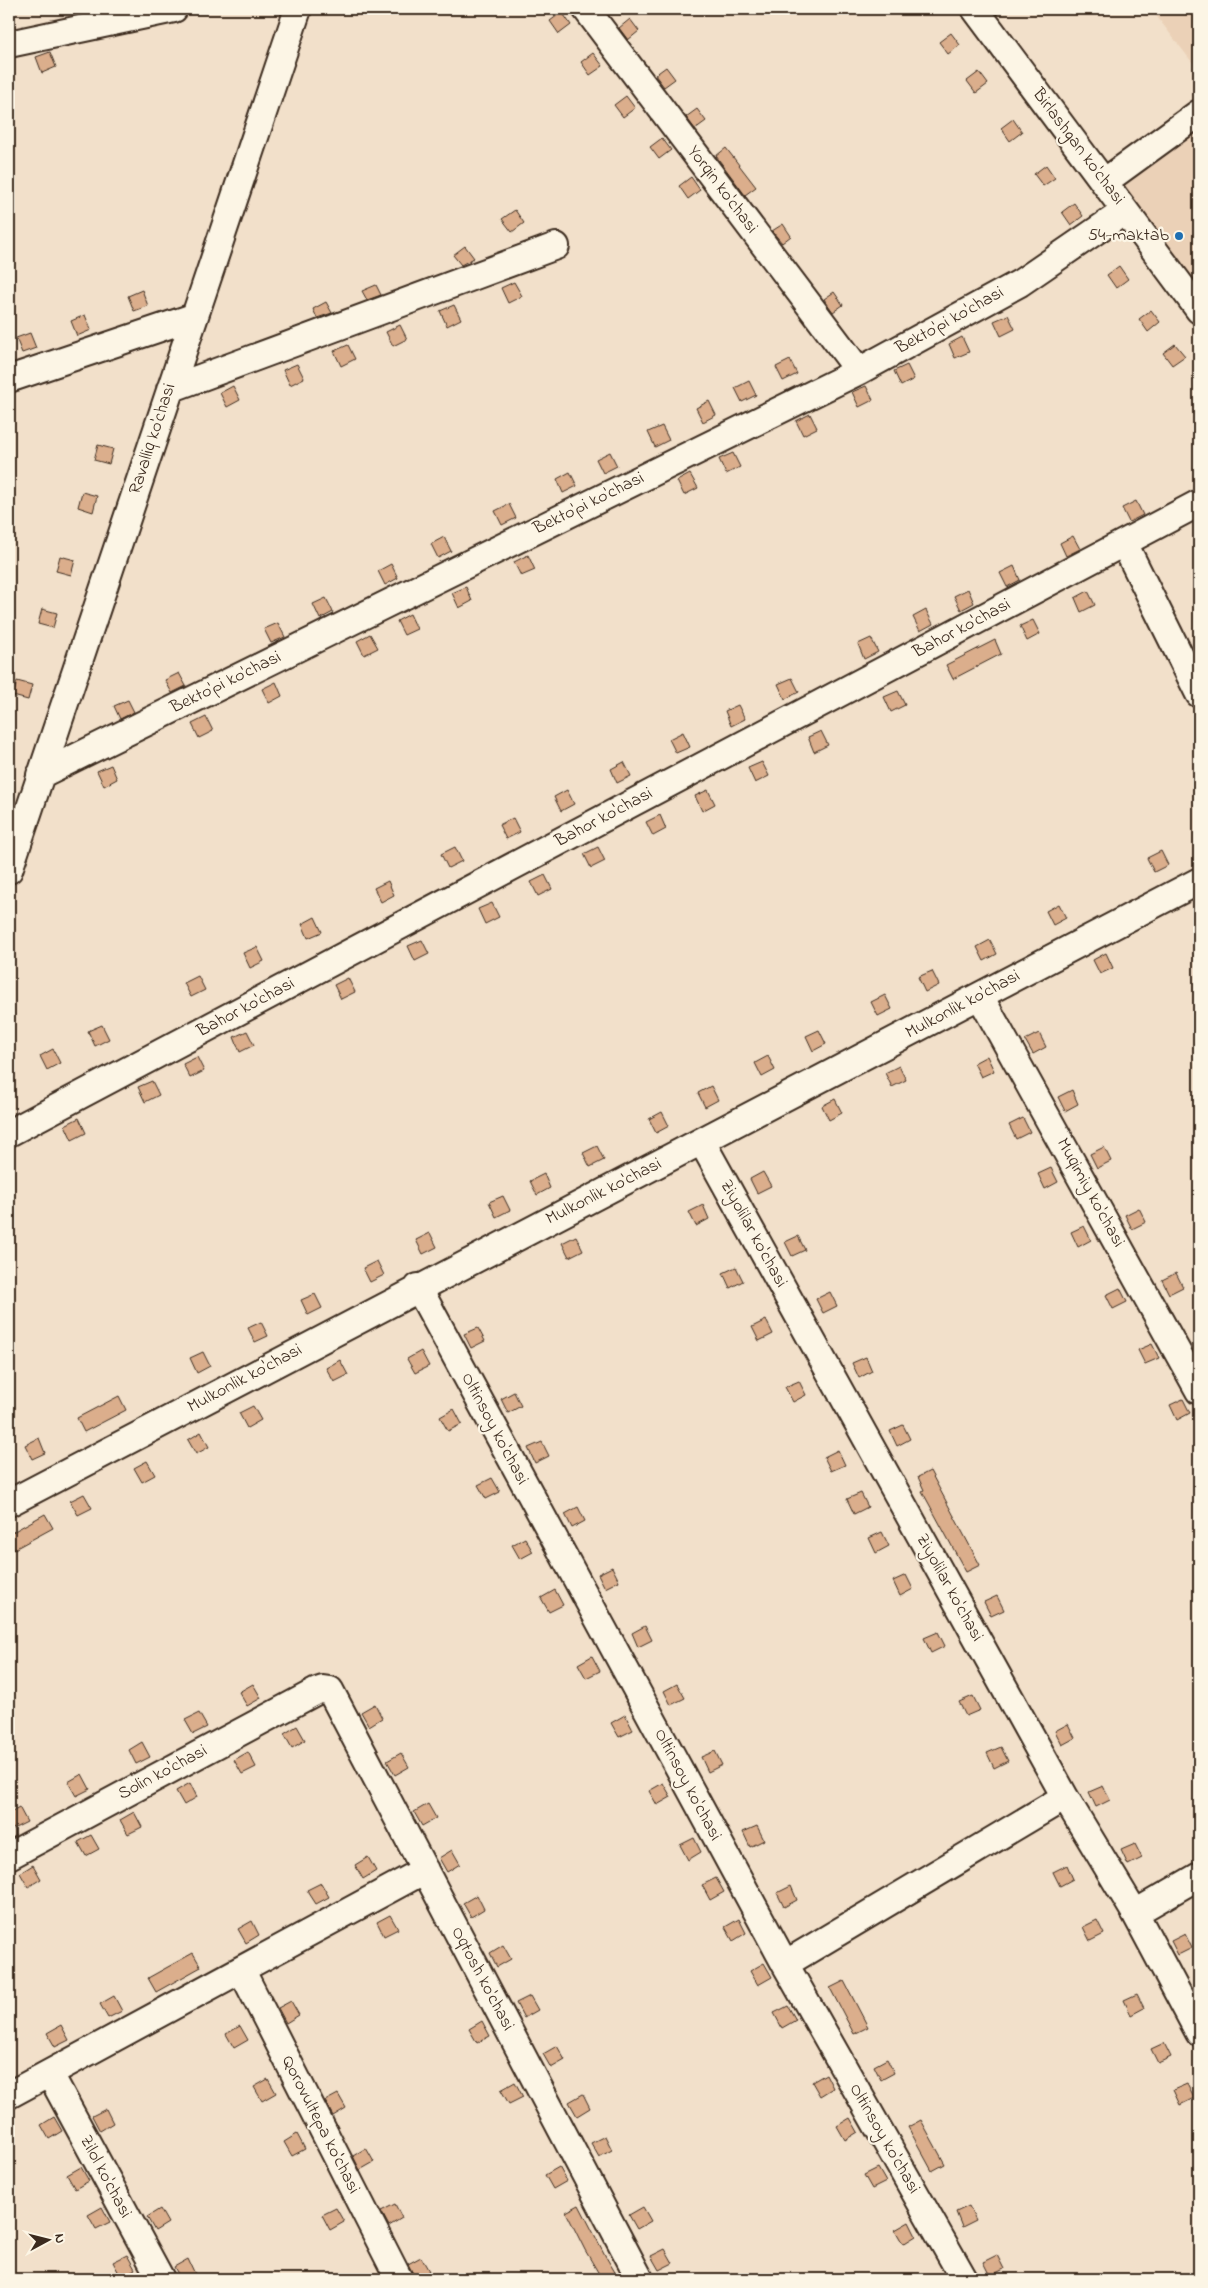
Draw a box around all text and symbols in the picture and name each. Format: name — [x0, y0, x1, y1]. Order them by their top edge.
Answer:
street label: Birlashgan ko'chasi — [1024, 82, 1131, 211]
street label: Yorqin ko'chasi — [680, 140, 764, 240]
place label: 54-maktab — [1088, 223, 1169, 249]
marker: 54-maktab — [1173, 230, 1185, 242]
street label: Bekto'pi ko'chasi — [890, 280, 1009, 362]
street label: Ravalliq ko'chasi — [123, 380, 183, 498]
street label: Bekto'pi ko'chasi — [528, 466, 649, 543]
street label: Bahor ko'chasi — [908, 592, 1016, 666]
street label: Bekto'pi ko'chasi — [165, 645, 286, 722]
street label: Bahor ko'chasi — [550, 781, 658, 855]
street label: Mulkonlik ko'chasi — [901, 964, 1025, 1046]
street label: Bahor ko'chasi — [192, 971, 300, 1045]
street label: Muqimiy ko'chasi — [1049, 1134, 1131, 1252]
street label: Mulkonlik ko'chasi — [542, 1152, 666, 1232]
street label: Ziyolilar ko'chasi — [713, 1175, 793, 1293]
street label: Mulkonlik ko'chasi — [183, 1338, 307, 1420]
street label: Oltinsoy ko'chasi — [453, 1368, 535, 1490]
street label: Ziyolilar ko'chasi — [909, 1529, 989, 1647]
street label: Oltinsoy ko'chasi — [646, 1724, 728, 1846]
street label: Solin ko'chasi — [114, 1739, 212, 1807]
street label: Oqtosh ko'chasi — [444, 1922, 520, 2036]
street label: Qorovultepa ko'chasi — [274, 2051, 366, 2199]
street label: Oltinsoy ko'chasi — [842, 2079, 926, 2199]
street label: Zilol ko'chasi — [72, 2131, 138, 2223]
north arrow — [22, 2216, 72, 2266]
text: N — [48, 2233, 70, 2245]

